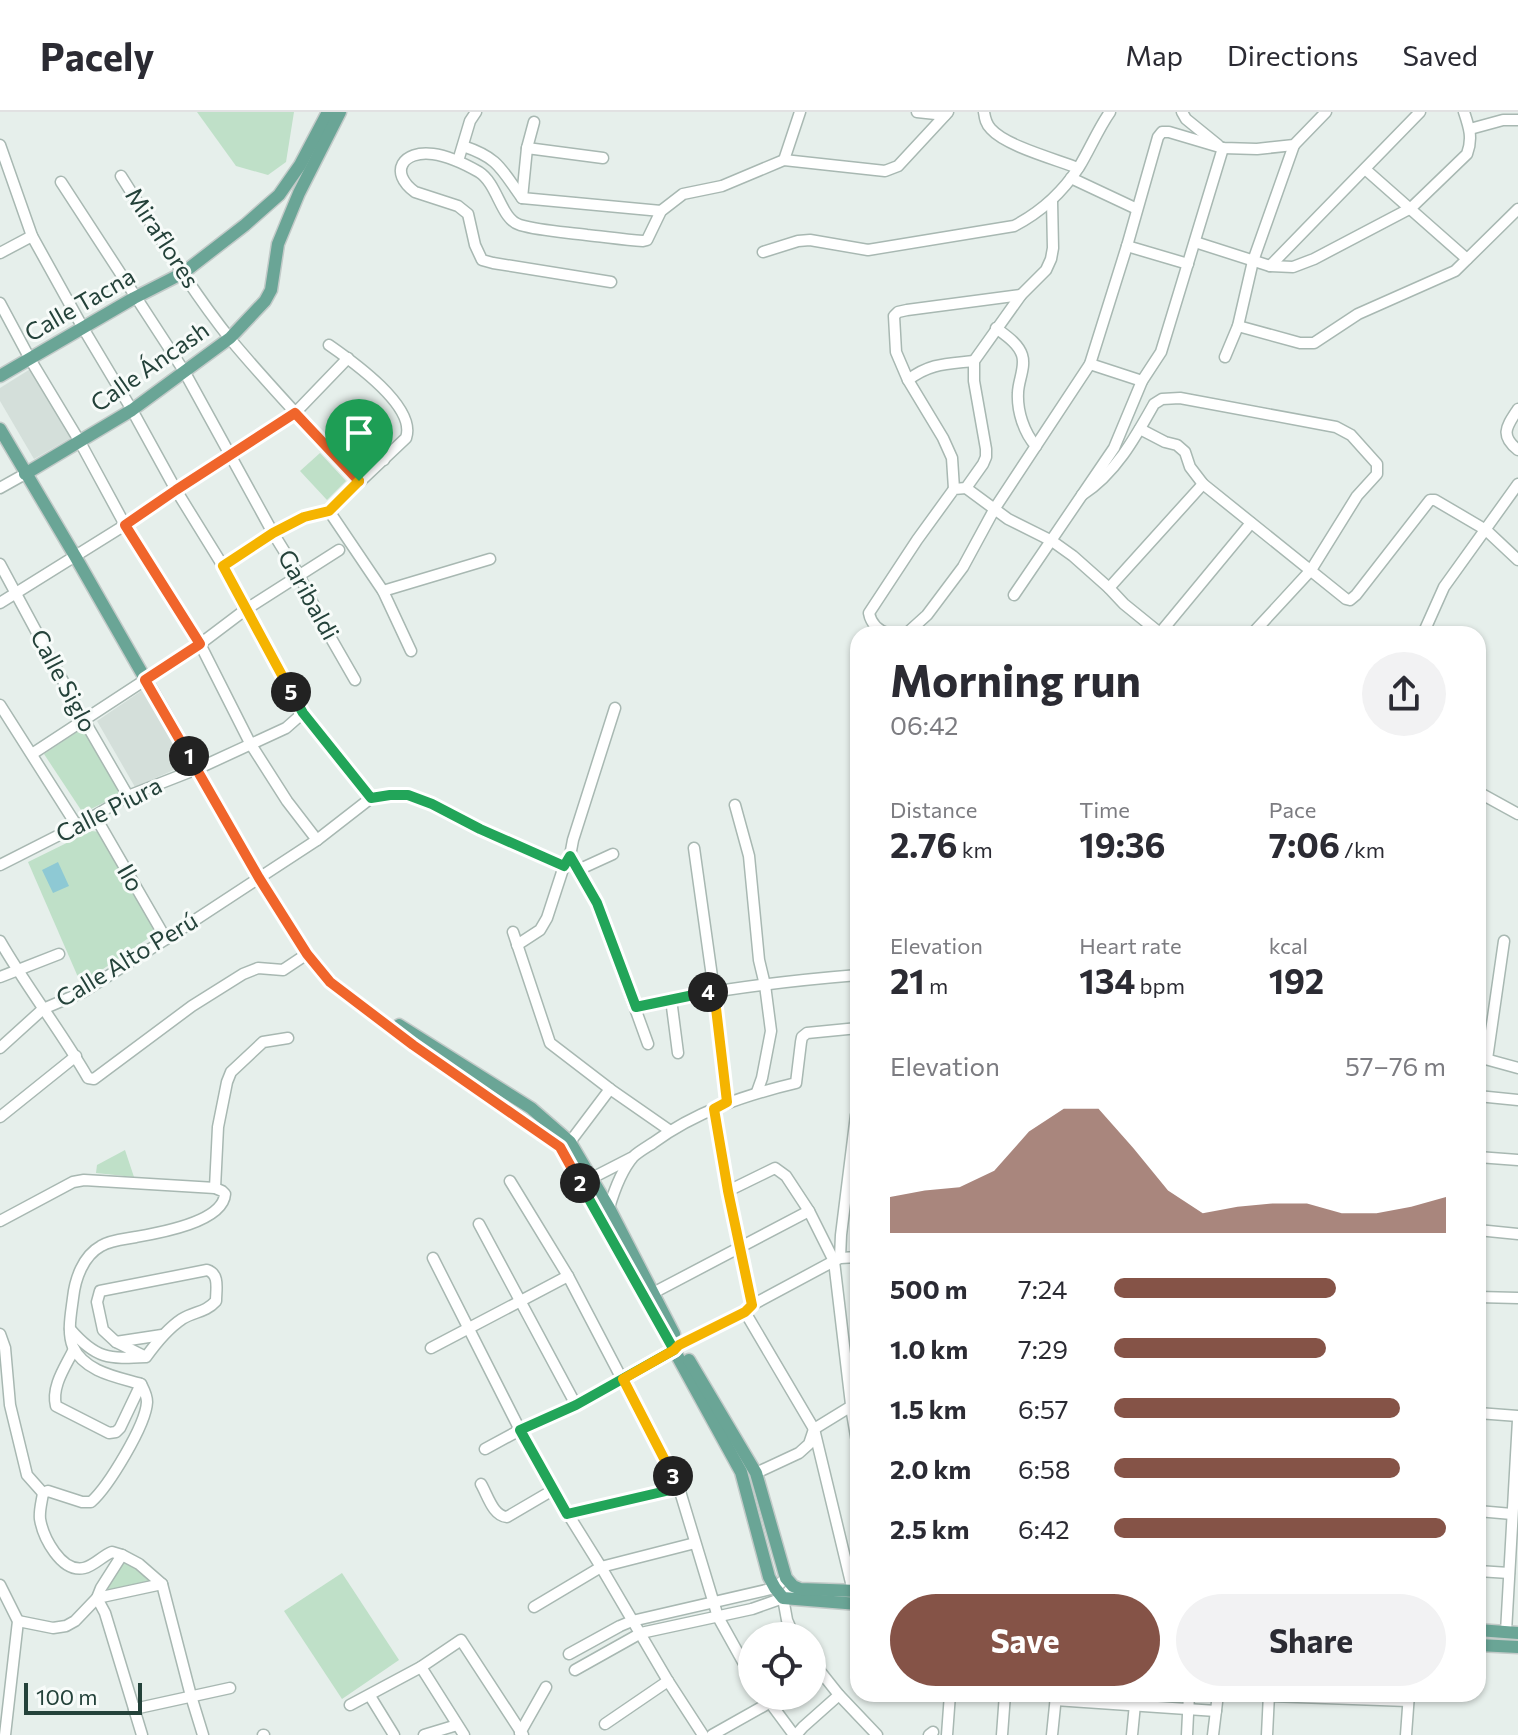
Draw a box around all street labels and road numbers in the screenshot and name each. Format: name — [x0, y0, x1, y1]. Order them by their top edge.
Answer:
street label: Miraflores — [120, 182, 206, 293]
street label: Calle Tacna — [19, 261, 140, 347]
street label: Calle Áncash — [84, 314, 214, 417]
street label: Garibaldi — [273, 544, 346, 645]
street label: Calle Siglo — [25, 624, 103, 737]
street label: Calle Piura — [51, 770, 166, 848]
street label: Ilo — [112, 858, 151, 896]
street label: Calle Alto Perú — [50, 905, 202, 1012]

